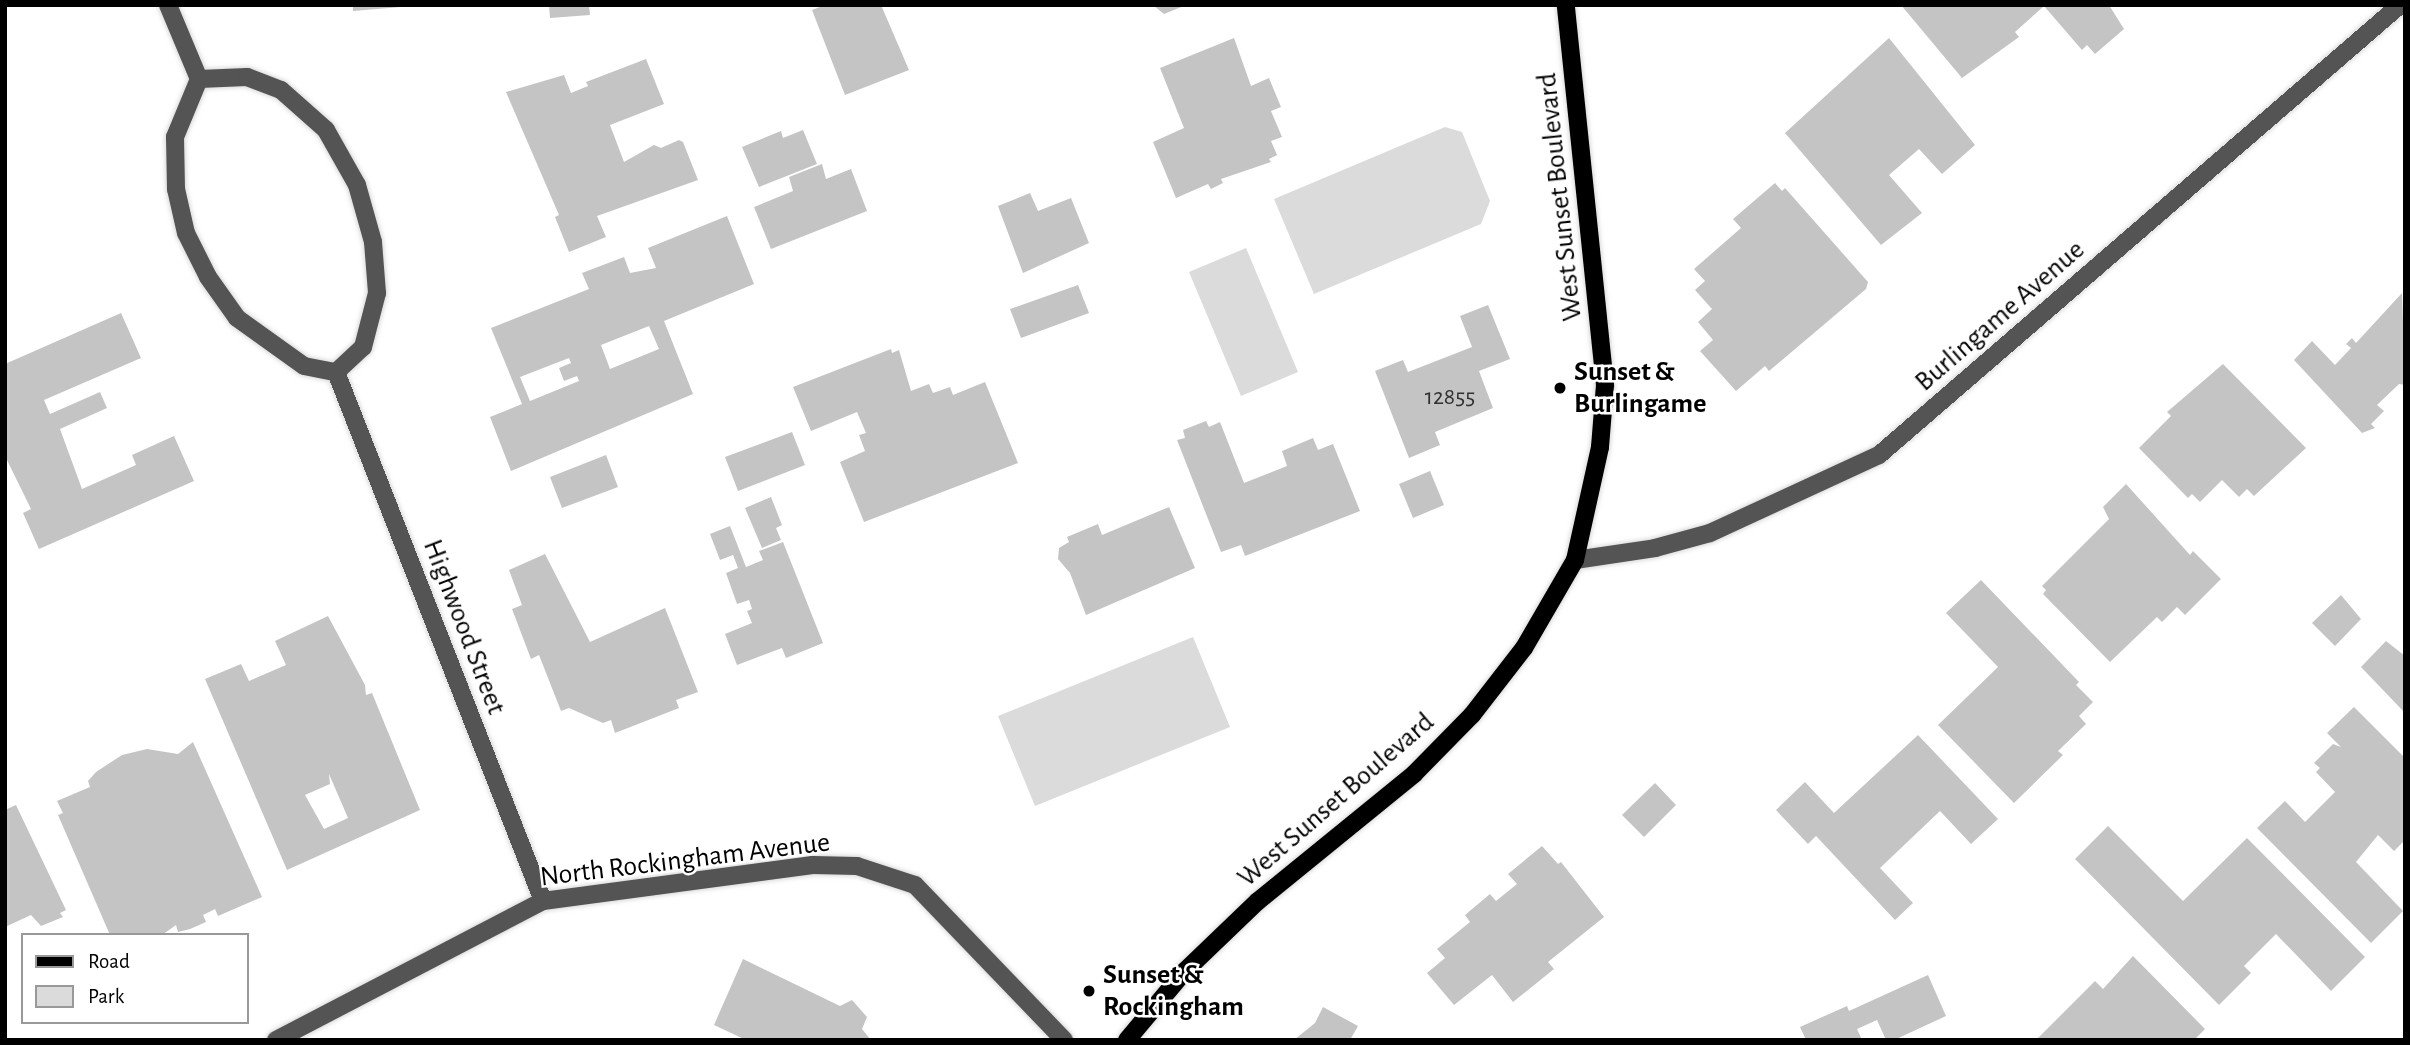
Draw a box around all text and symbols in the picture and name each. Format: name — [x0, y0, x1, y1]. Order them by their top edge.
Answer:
street label: West Sunset Boulevard — [1530, 71, 1590, 323]
street label: Burlingame Avenue — [1908, 233, 2092, 399]
place label: Sunset & Burlingame — [1574, 355, 1706, 421]
marker: Sunset & Burlingame — [1552, 380, 1568, 396]
house number: 12855 — [1425, 384, 1475, 412]
street label: Highwood Street — [415, 535, 513, 719]
street label: West Sunset Boulevard — [1231, 706, 1441, 894]
street label: North Rockingham Avenue — [538, 826, 832, 894]
legend — [21, 933, 248, 1024]
text: Road — [88, 951, 130, 972]
place label: Sunset & Rockingham — [1103, 958, 1244, 1024]
marker: Sunset & Rockingham — [1081, 983, 1097, 999]
text: Park — [88, 986, 124, 1007]

